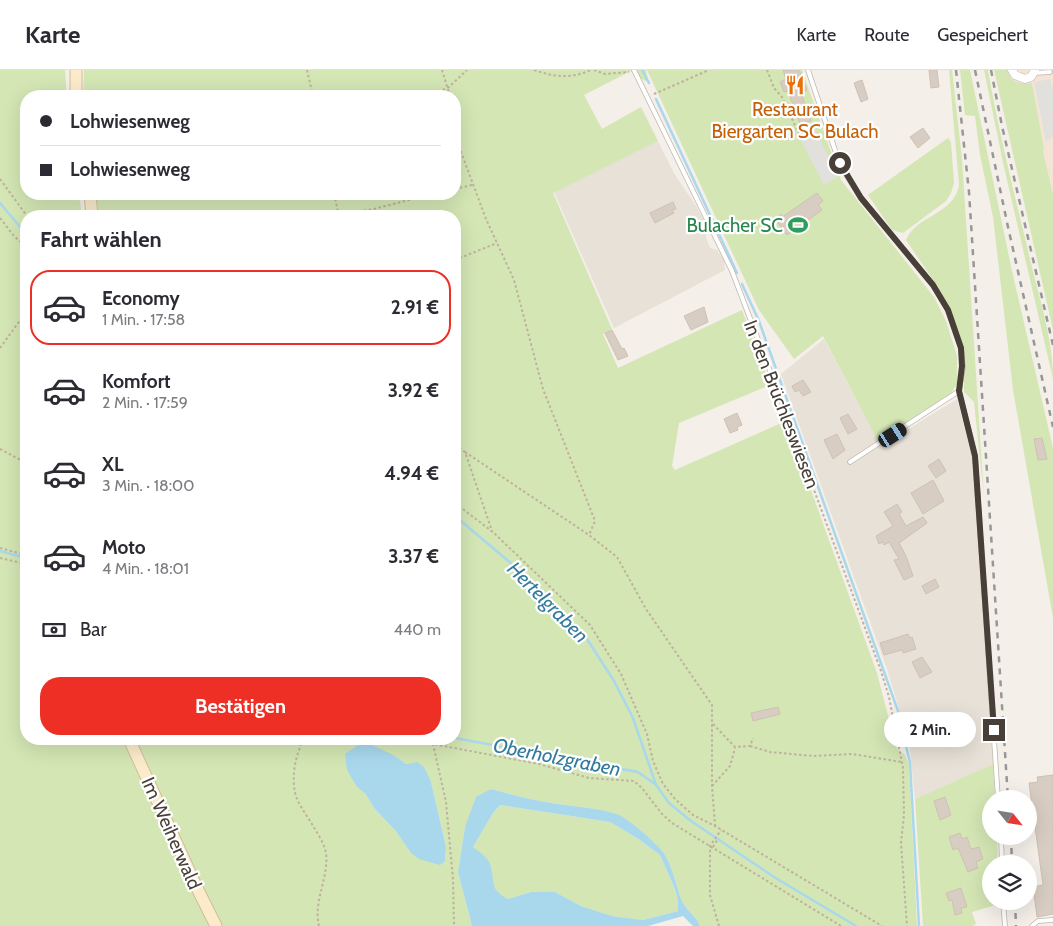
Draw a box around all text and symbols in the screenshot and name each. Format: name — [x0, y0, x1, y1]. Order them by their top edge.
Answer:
text: Karte — [25, 20, 80, 49]
text: Karte — [797, 24, 836, 46]
text: Route — [864, 24, 909, 46]
text: Gespeichert — [937, 24, 1028, 46]
restaurant icon: Restaurant Biergarten SC Bulach — [784, 74, 806, 96]
place label: Restaurant Biergarten SC Bulach — [711, 98, 879, 143]
text: Lohwiesenweg — [70, 110, 190, 133]
route start — [829, 152, 851, 174]
text: Lohwiesenweg — [70, 158, 190, 181]
place label: Bulacher SC — [686, 214, 783, 237]
sports icon: Bulacher SC — [787, 214, 809, 236]
text: Fahrt wählen — [40, 226, 162, 253]
icon: car — [42, 285, 87, 330]
text: Economy — [102, 287, 180, 310]
text: 2.91 € — [391, 296, 439, 319]
text: 1 Min. · 17:58 — [102, 310, 185, 329]
street label: In den Brüchleswiesen — [739, 317, 824, 492]
icon: car — [42, 368, 87, 413]
text: Komfort — [102, 370, 171, 393]
text: 3.92 € — [388, 379, 439, 402]
text: 2 Min. · 17:59 — [102, 393, 188, 412]
car — [876, 421, 909, 449]
icon: car — [42, 451, 87, 496]
text: XL — [102, 453, 123, 476]
text: 4.94 € — [384, 462, 439, 485]
text: 3 Min. · 18:00 — [102, 476, 194, 495]
icon: car — [42, 534, 87, 579]
text: Moto — [102, 536, 146, 559]
text: 3.37 € — [388, 545, 439, 568]
water label: Hertelgraben — [503, 557, 593, 647]
text: 4 Min. · 18:01 — [102, 559, 189, 578]
icon: cash — [40, 616, 68, 644]
text: Bar — [80, 618, 106, 641]
text: 440 m — [394, 620, 441, 639]
button: Bestätigen — [40, 677, 441, 735]
callout: 2 Min. — [884, 712, 976, 748]
route end — [983, 719, 1005, 741]
text: 2 Min. — [909, 720, 951, 739]
water label: Oberholzgraben — [491, 733, 623, 781]
street label: Im Weiherwald — [137, 774, 207, 893]
north arrow — [982, 790, 1038, 845]
map controls — [982, 790, 1037, 910]
button: layers — [982, 855, 1037, 910]

